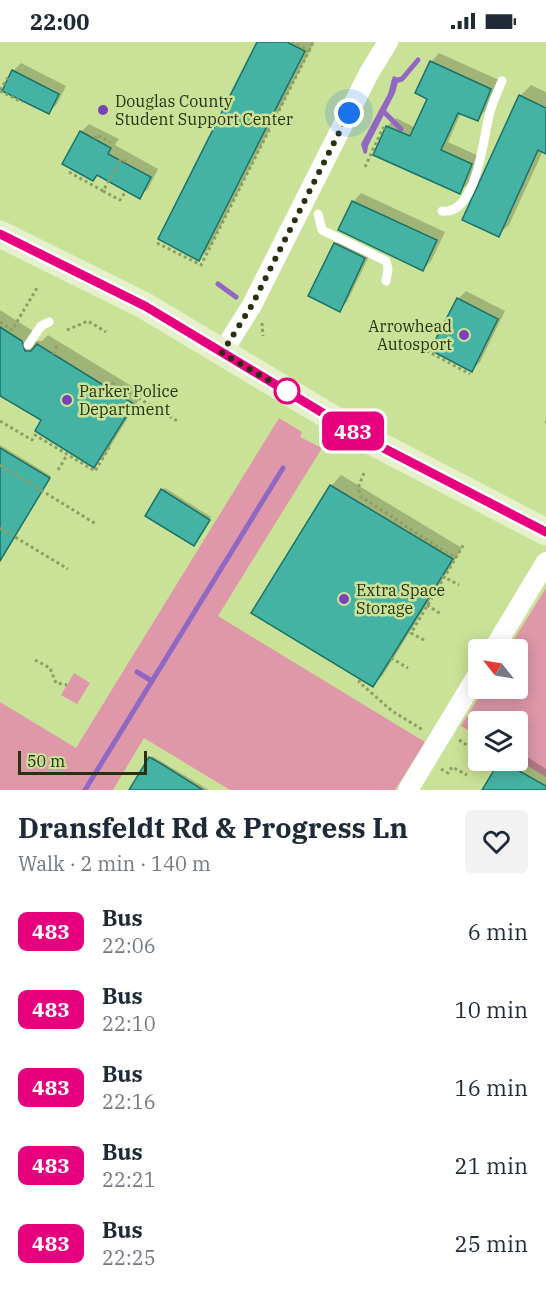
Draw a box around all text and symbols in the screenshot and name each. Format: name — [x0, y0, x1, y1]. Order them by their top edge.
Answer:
text: 22:00 — [30, 7, 89, 36]
place label: Douglas County Student Support Center — [115, 91, 293, 129]
your location — [334, 98, 364, 128]
marker: Douglas County Student Support Center — [96, 103, 110, 117]
place label: Arrowhead Autosport — [368, 316, 452, 354]
marker: Arrowhead Autosport — [457, 328, 471, 342]
unlabelled marker — [274, 378, 300, 404]
place label: Parker Police Department — [79, 381, 178, 419]
marker: Parker Police Department — [60, 393, 74, 407]
line badge: 483 — [318, 412, 388, 450]
text: 483 — [334, 417, 372, 445]
place label: Extra Space Storage — [356, 580, 445, 618]
marker: Extra Space Storage — [337, 592, 351, 606]
north arrow — [468, 639, 528, 699]
map controls — [468, 639, 528, 771]
button: layers — [468, 711, 528, 771]
scale bar — [18, 748, 147, 776]
text: 50 m — [27, 751, 65, 771]
text: Dransfeldt Rd & Progress Ln — [18, 809, 408, 846]
button: heart — [465, 810, 528, 873]
text: Walk · 2 min · 140 m — [18, 850, 211, 877]
text: Bus — [102, 903, 143, 932]
text: 483 — [32, 917, 70, 945]
text: 6 min — [468, 917, 528, 946]
text: 22:06 — [102, 932, 156, 959]
text: Bus — [102, 981, 143, 1010]
text: 483 — [32, 995, 70, 1023]
text: 10 min — [455, 995, 528, 1024]
text: 22:10 — [102, 1010, 156, 1037]
text: Bus — [102, 1059, 143, 1088]
text: 483 — [32, 1073, 70, 1101]
text: 16 min — [455, 1073, 528, 1102]
text: 22:16 — [102, 1088, 156, 1115]
text: Bus — [102, 1137, 143, 1166]
text: 483 — [32, 1151, 70, 1179]
text: 21 min — [455, 1151, 528, 1180]
text: 22:21 — [102, 1166, 156, 1193]
text: Bus — [102, 1215, 143, 1244]
text: 483 — [32, 1229, 70, 1257]
text: 25 min — [455, 1229, 528, 1258]
text: 22:25 — [102, 1244, 156, 1271]

